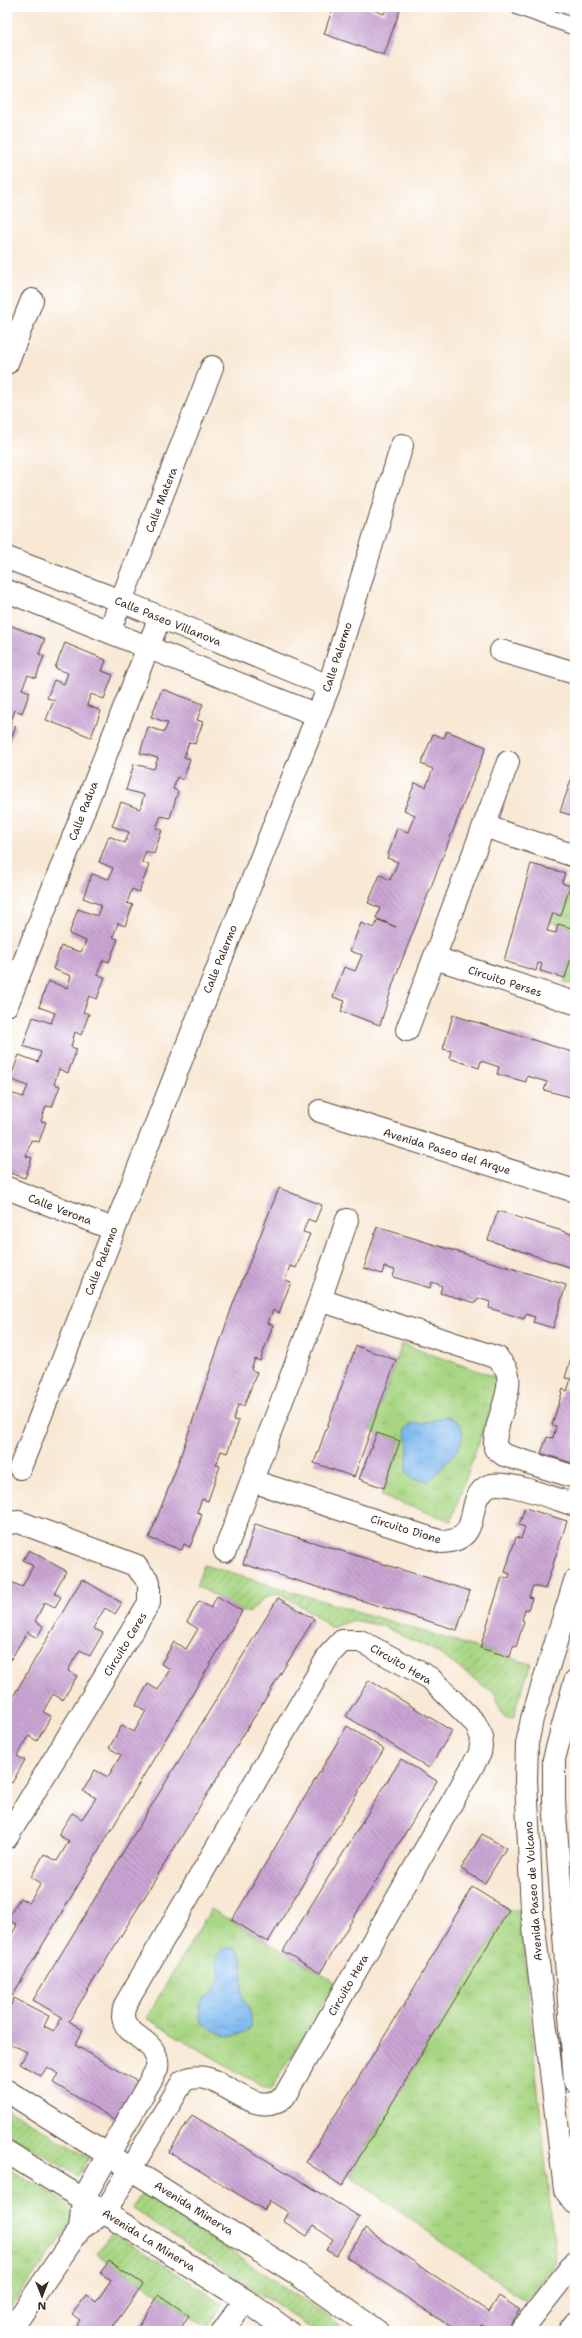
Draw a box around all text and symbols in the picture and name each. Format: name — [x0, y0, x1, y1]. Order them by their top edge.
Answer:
street label: Calle Matera — [142, 465, 181, 535]
street label: Calle Paseo Villanova — [112, 593, 224, 650]
street label: Calle Palermo — [319, 620, 356, 694]
street label: Calle Padua — [65, 779, 102, 843]
street label: Calle Palermo — [200, 922, 241, 996]
street label: Circuito Perses — [466, 962, 544, 1001]
street label: Avenida Paseo del Arque — [381, 1125, 512, 1178]
street label: Calle Verona — [26, 1190, 94, 1229]
street label: Calle Palermo — [81, 1224, 122, 1298]
street label: Circuito Dione — [369, 1512, 443, 1547]
street label: Circuito Ceres — [100, 1609, 150, 1679]
street label: Circuito Hera — [367, 1641, 434, 1688]
street label: Avenida Paseo de Vulcano — [521, 1820, 546, 1961]
street label: Circuito Hera — [325, 1952, 372, 2019]
street label: Avenida Minerva — [151, 2178, 236, 2239]
street label: Avenida La Minerva — [99, 2206, 198, 2275]
north arrow — [22, 2276, 62, 2316]
text: N — [37, 2298, 46, 2313]

